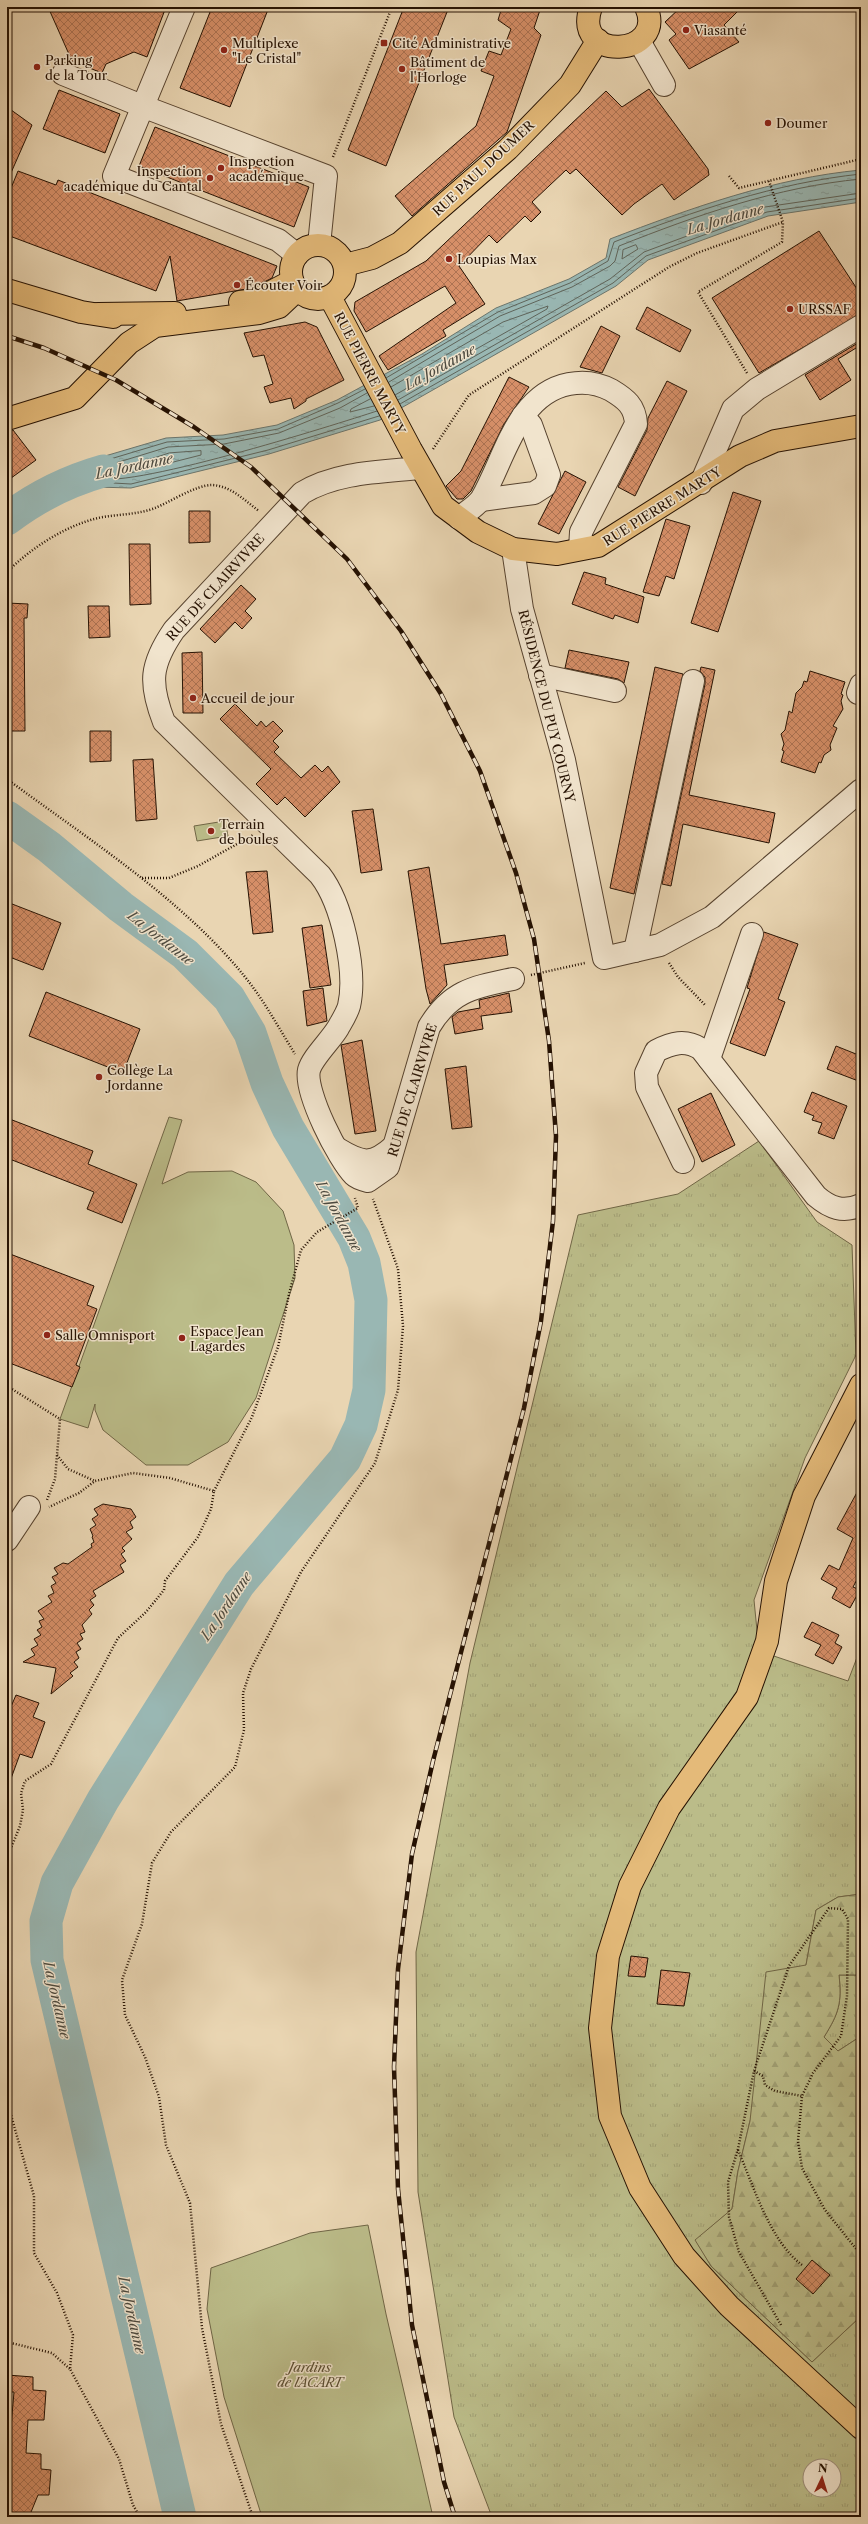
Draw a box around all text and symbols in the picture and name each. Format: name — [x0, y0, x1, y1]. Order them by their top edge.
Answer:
place label: Viasanté — [693, 22, 747, 38]
marker: Viasanté — [681, 25, 691, 35]
place label: Multiplexe "Le Cristal" — [232, 35, 301, 66]
place label: Cité Administrative — [392, 35, 511, 51]
marker: Cité Administrative — [379, 38, 389, 48]
marker: Multiplexe "Le Cristal" — [219, 45, 229, 55]
place label: Parking de la Tour — [45, 52, 108, 83]
place label: Bâtiment de l'Horloge — [410, 54, 485, 85]
marker: Parking de la Tour — [32, 62, 42, 72]
marker: Bâtiment de l'Horloge — [397, 64, 407, 74]
place label: Doumer — [776, 115, 828, 131]
street label: RUE PAUL DOUMER — [429, 116, 538, 219]
marker: Doumer — [763, 118, 773, 128]
place label: Inspection académique — [229, 153, 304, 184]
place label: Inspection académique du Cantal — [64, 163, 202, 194]
marker: Inspection académique — [216, 163, 226, 173]
marker: Inspection académique du Cantal — [205, 173, 215, 183]
water label: La Jordanne — [684, 199, 767, 239]
place label: Loupias Max — [457, 251, 537, 267]
marker: Loupias Max — [444, 254, 454, 264]
place label: Écouter Voir — [245, 277, 323, 293]
marker: Écouter Voir — [232, 280, 242, 290]
place label: URSSAF — [798, 301, 852, 317]
marker: URSSAF — [785, 304, 795, 314]
street label: RUE PIERRE MARTY — [331, 309, 409, 438]
water label: La Jordanne — [400, 339, 480, 395]
water label: La Jordanne — [92, 449, 176, 483]
street label: RUE PIERRE MARTY — [600, 463, 725, 549]
street label: RUE DE CLAIRVIVRE — [163, 530, 267, 644]
street label: RÉSIDENCE DU PUY COURNY — [515, 608, 579, 805]
place label: Accueil de jour — [200, 690, 295, 706]
marker: Accueil de jour — [188, 693, 198, 703]
place label: Terrain de boules — [219, 816, 279, 847]
marker: Terrain de boules — [206, 826, 216, 836]
water label: La Jordanne — [124, 906, 199, 970]
street label: RUE DE CLAIRVIVRE — [384, 1021, 440, 1159]
place label: Collège La Jordanne — [105, 1062, 173, 1093]
marker: Collège La Jordanne — [94, 1072, 104, 1082]
water label: La Jordanne — [311, 1176, 367, 1256]
place label: Espace Jean Lagardes — [190, 1323, 264, 1354]
place label: Salle Omnisport — [55, 1327, 155, 1343]
marker: Salle Omnisport — [42, 1330, 52, 1340]
marker: Espace Jean Lagardes — [177, 1333, 187, 1343]
water label: La Jordanne — [196, 1567, 256, 1645]
water label: La Jordanne — [39, 1958, 75, 2042]
water label: La Jordanne — [114, 2273, 150, 2357]
park label: Jardins de l'ACART — [277, 2359, 346, 2390]
north arrow — [802, 2458, 842, 2498]
text: N — [817, 2461, 828, 2475]

